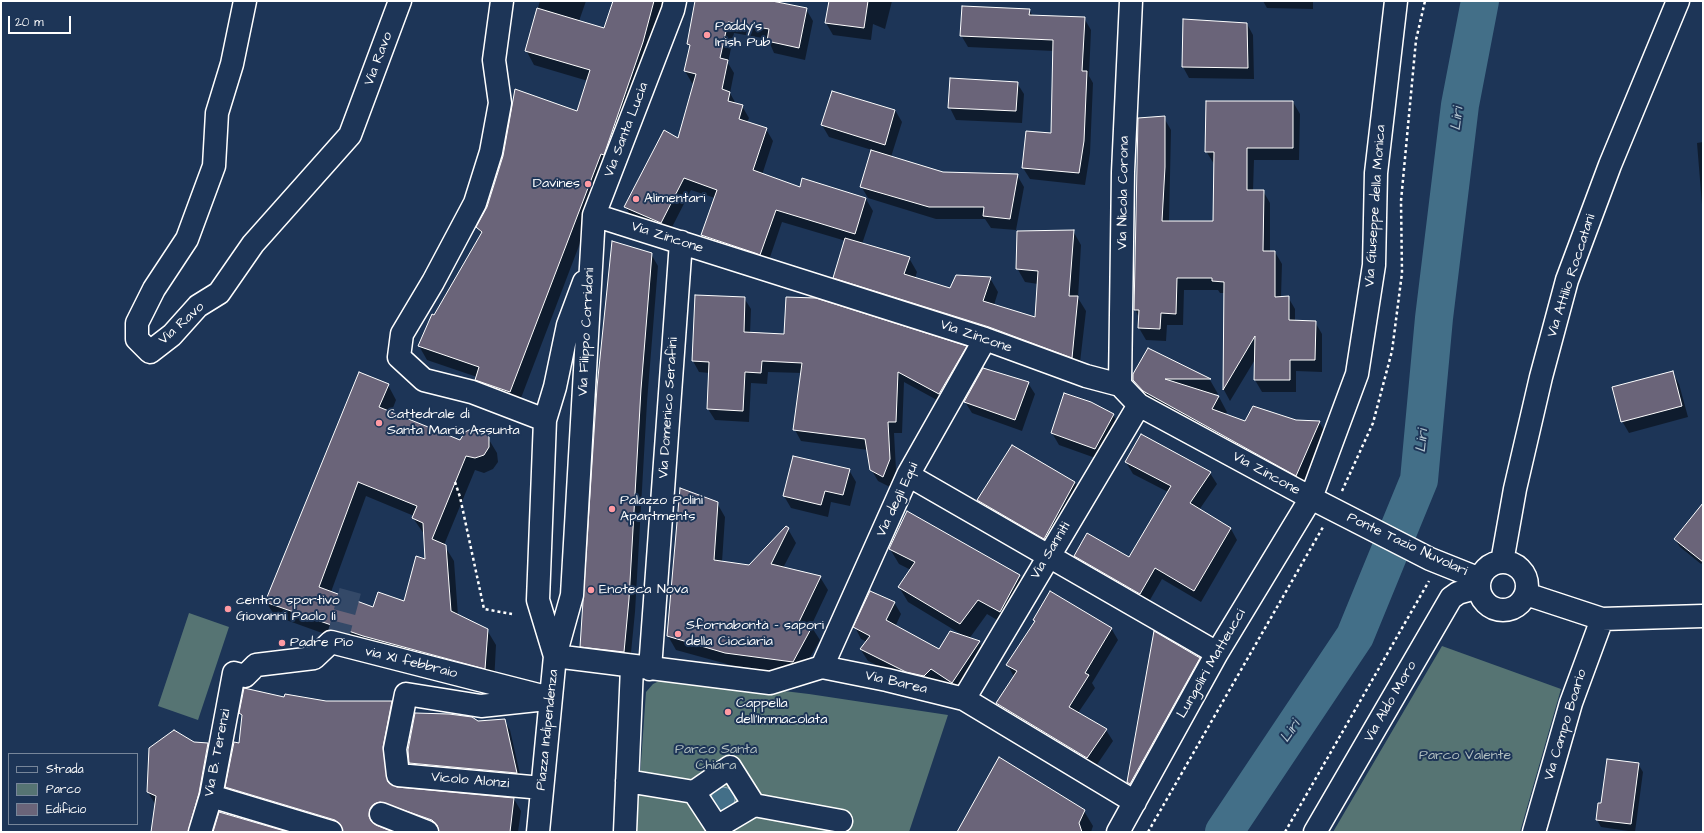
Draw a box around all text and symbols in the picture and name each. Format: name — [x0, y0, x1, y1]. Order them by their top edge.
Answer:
scale bar — [10, 8, 73, 34]
text: 20 m — [15, 14, 44, 31]
place label: Paddy's Irish Pub — [715, 19, 770, 52]
street label: Via Ravo — [361, 30, 397, 88]
marker: Paddy's Irish Pub — [702, 30, 712, 40]
street label: Via Santa Lucia — [601, 80, 653, 180]
water label: Liri — [1448, 106, 1468, 132]
street label: Via Giuseppe della Monica — [1362, 124, 1390, 288]
street label: Via Nicola Corona — [1115, 136, 1133, 250]
place label: Davines — [533, 176, 580, 192]
marker: Davines — [583, 179, 593, 189]
place label: Alimentari — [644, 191, 705, 207]
marker: Alimentari — [631, 194, 641, 204]
street label: Via Attilio Roccatani — [1544, 212, 1600, 340]
street label: Via Zincone — [629, 218, 705, 258]
street label: Via Filippo Corridoni — [575, 267, 599, 397]
street label: Via Ravo — [156, 299, 208, 349]
street label: Via Zincone — [938, 317, 1014, 357]
street label: Via Domenico Serafini — [656, 337, 682, 479]
place label: Cattedrale di Santa Maria Assunta — [387, 407, 520, 440]
marker: Cattedrale di Santa Maria Assunta — [374, 418, 384, 428]
water label: Liri — [1413, 429, 1433, 453]
street label: Via Zincone — [1229, 448, 1303, 500]
street label: Via degli Equi — [873, 460, 923, 540]
place label: Palazzo Polini Apartments — [620, 493, 703, 526]
marker: Palazzo Polini Apartments — [607, 504, 617, 514]
street label: Ponte Tazio Nuvolari — [1344, 510, 1470, 580]
street label: Via Sanniti — [1027, 519, 1075, 583]
place label: Enoteca Nova — [599, 582, 688, 598]
marker: Enoteca Nova — [586, 585, 596, 595]
place label: centro sportivo Giovanni Paolo Ii — [236, 593, 340, 626]
marker: centro sportivo Giovanni Paolo Ii — [223, 604, 233, 614]
street label: Lungoliri Matteucci — [1174, 606, 1250, 722]
place label: Sfornabontà - sapori della Ciociaria — [686, 618, 824, 650]
marker: Sfornabontà - sapori della Ciociaria — [673, 629, 683, 639]
place label: Padre Pio — [290, 635, 353, 651]
marker: Padre Pio — [277, 638, 287, 648]
street label: via XI febbraio — [363, 643, 459, 683]
street label: Via Aldo Moro — [1361, 659, 1421, 745]
street label: Via Campo Boario — [1541, 667, 1591, 783]
street label: Via Barea — [863, 668, 929, 698]
street label: Piazza Indipendenza — [533, 669, 563, 791]
place label: Cappella dell'Immacolata — [736, 696, 827, 728]
marker: Cappella dell'Immacolata — [723, 707, 733, 717]
street label: Via B. Terenzi — [201, 708, 235, 798]
water label: Liri — [1277, 717, 1305, 747]
park label: Parco Santa Chiara — [675, 742, 757, 774]
park label: Parco Valente — [1419, 748, 1511, 764]
legend — [8, 753, 138, 825]
text: Strada — [46, 761, 84, 778]
street label: Vicolo Alonzi — [430, 769, 510, 793]
text: Parco — [46, 781, 81, 798]
text: Edificio — [46, 801, 86, 818]

